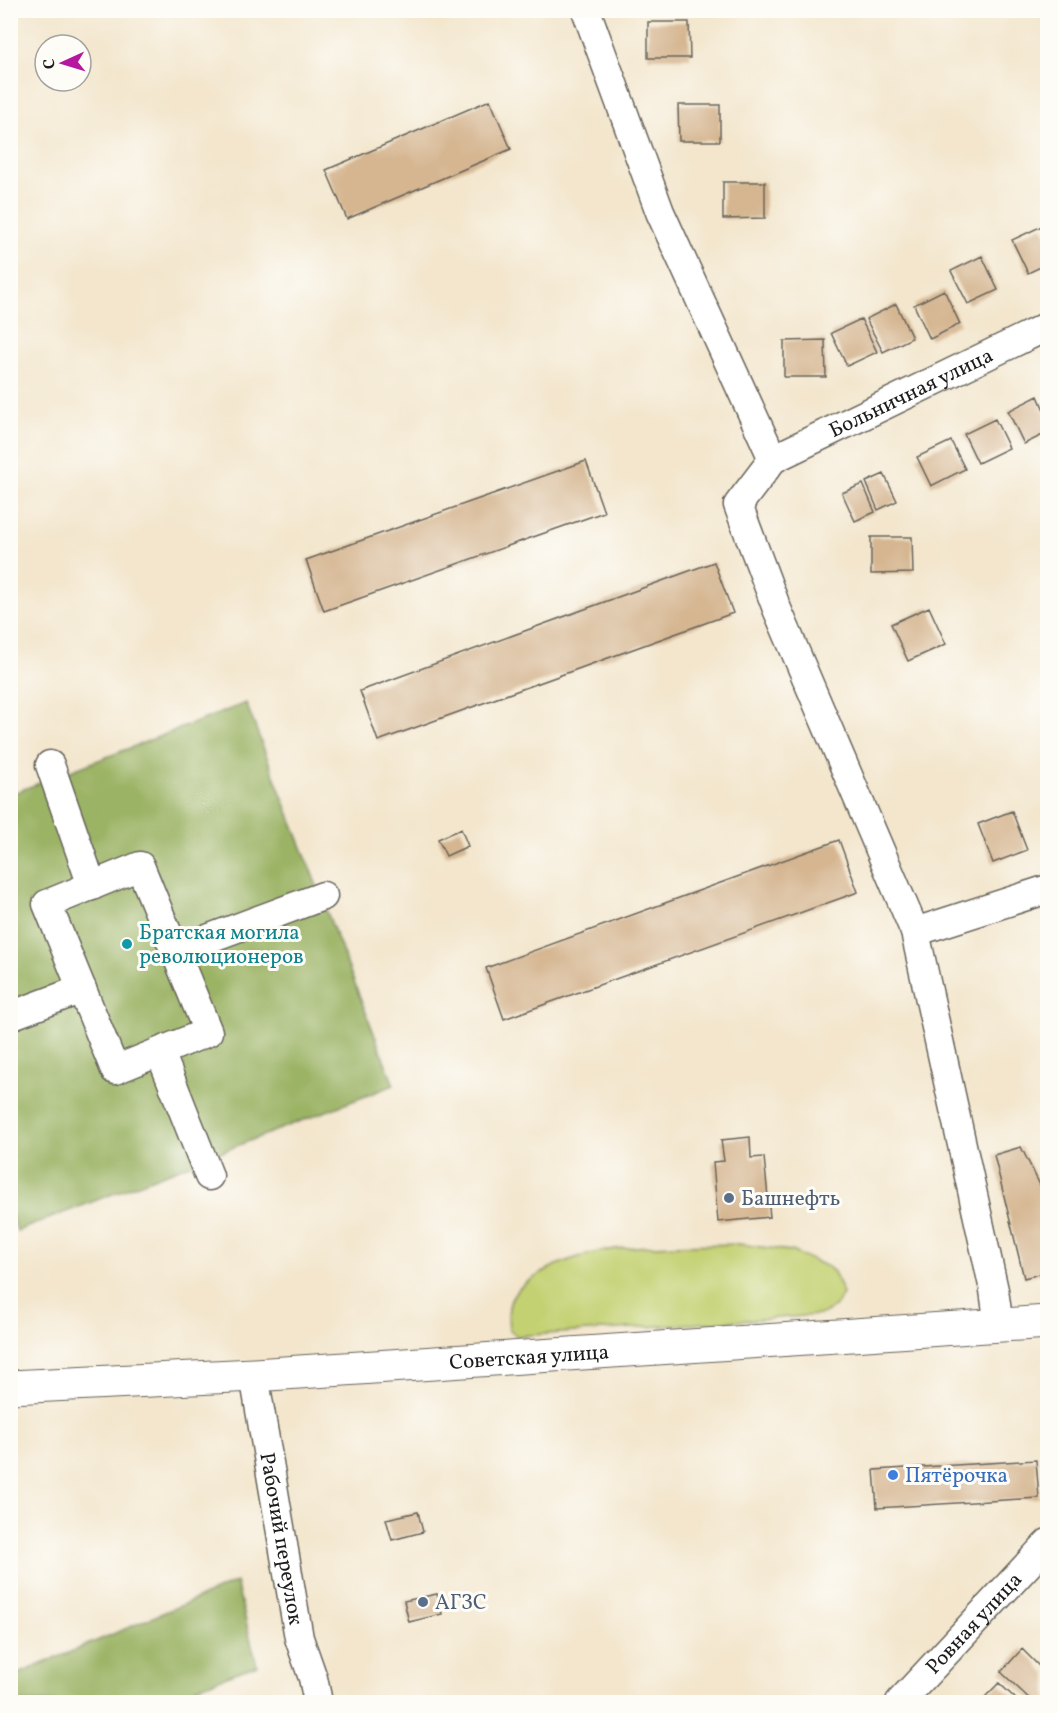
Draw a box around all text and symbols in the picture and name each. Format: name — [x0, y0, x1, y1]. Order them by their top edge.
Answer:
north arrow — [33, 33, 93, 93]
text: С — [39, 58, 61, 70]
street label: Больничная улица — [825, 342, 998, 446]
place label: Братская могила революционеров — [139, 919, 304, 972]
marker: Братская могила революционеров — [120, 937, 134, 951]
place label: Башнефть — [741, 1185, 840, 1214]
marker: Башнефть — [722, 1191, 736, 1205]
street label: Советская улица — [448, 1338, 610, 1378]
street label: Рабочий переулок — [251, 1450, 310, 1627]
place label: Пятёрочка — [905, 1462, 1008, 1491]
marker: Пятёрочка — [886, 1468, 900, 1482]
street label: Ровная улица — [920, 1567, 1030, 1681]
place label: АГЗС — [435, 1589, 487, 1618]
marker: АГЗС — [416, 1595, 430, 1609]

